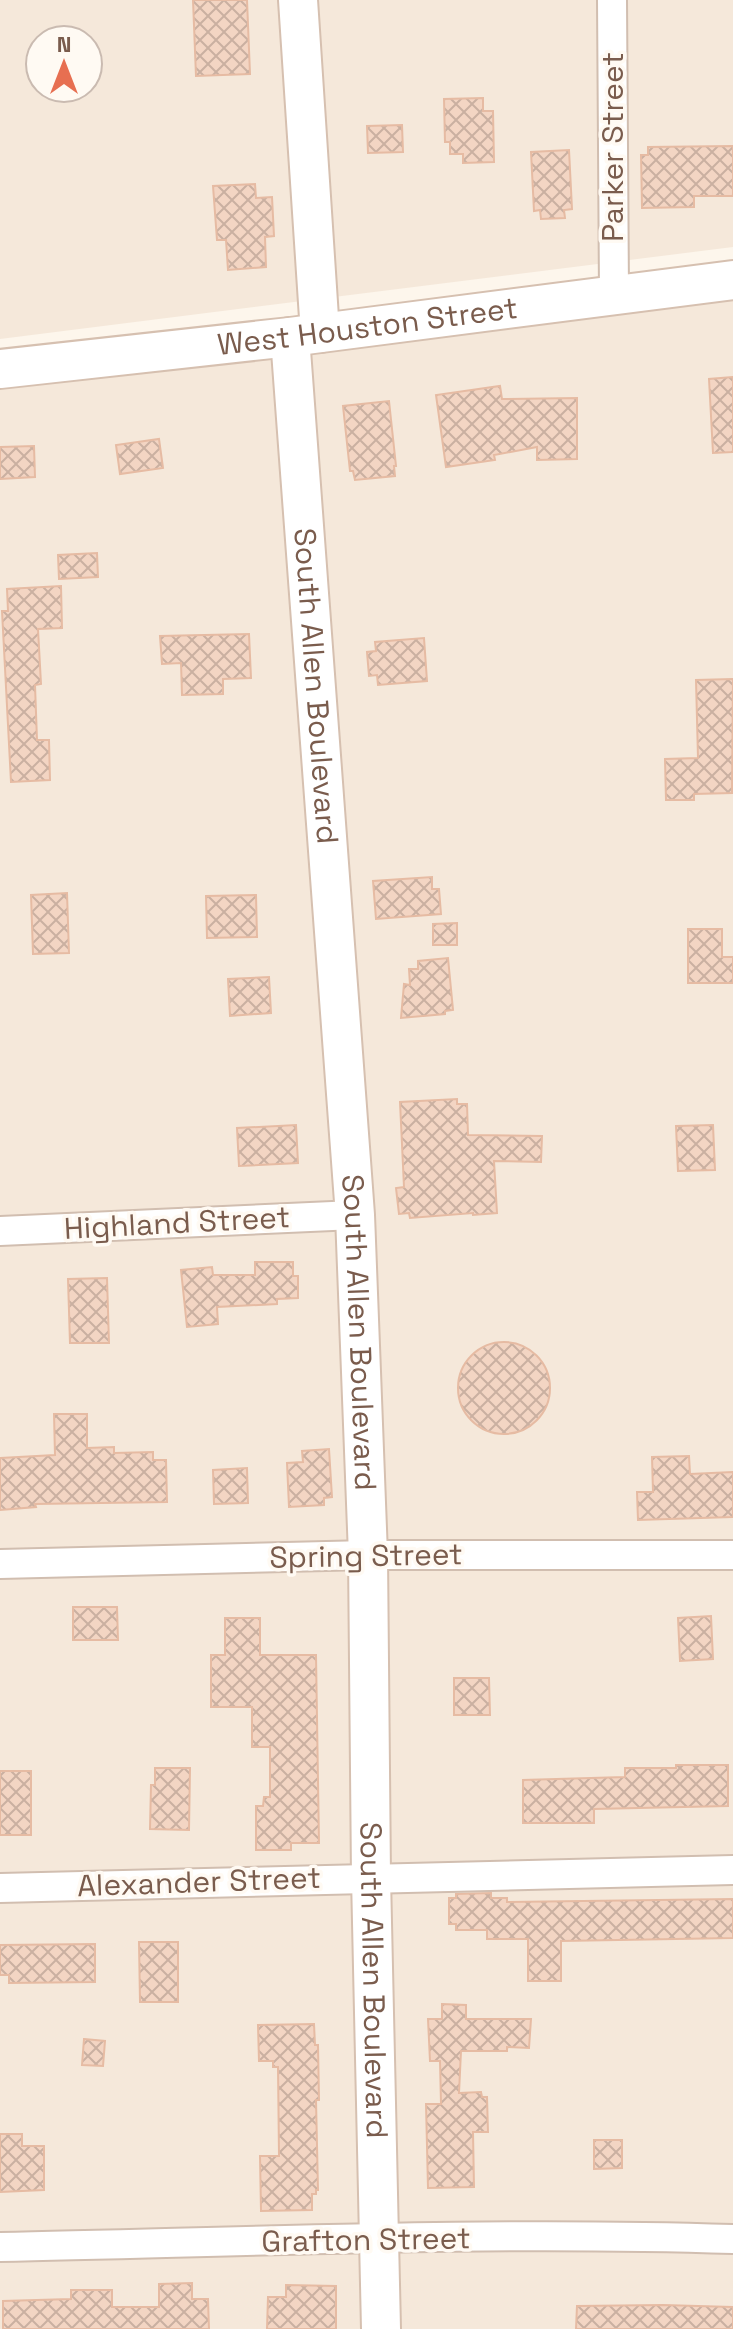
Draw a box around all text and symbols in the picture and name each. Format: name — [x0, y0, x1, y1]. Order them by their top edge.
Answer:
north arrow — [24, 24, 104, 104]
text: N — [57, 30, 71, 58]
street label: Parker Street — [593, 52, 632, 242]
street label: West Houston Street — [215, 288, 520, 364]
street label: South Allen Boulevard — [285, 527, 347, 845]
street label: South Allen Boulevard — [333, 1173, 386, 1491]
street label: Highland Street — [63, 1197, 291, 1248]
street label: Spring Street — [269, 1534, 463, 1577]
street label: South Allen Boulevard — [351, 1822, 397, 2139]
street label: Alexander Street — [76, 1858, 322, 1905]
street label: Grafton Street — [261, 2218, 471, 2261]

